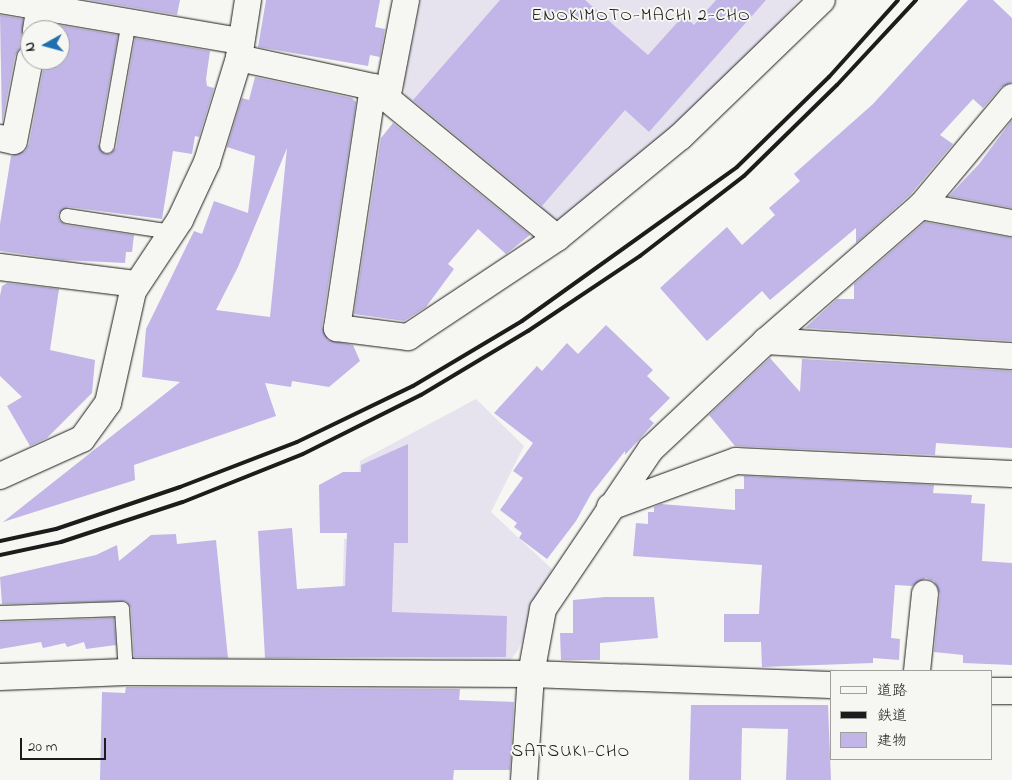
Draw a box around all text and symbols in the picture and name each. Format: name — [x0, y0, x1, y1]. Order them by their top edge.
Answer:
district label: ENOKIMOTO-MACHI 2-CHO — [529, 5, 753, 27]
north arrow — [20, 20, 70, 70]
text: N — [20, 41, 42, 53]
legend — [830, 670, 992, 760]
text: 道路 — [877, 680, 907, 702]
text: 鉄道 — [877, 705, 907, 727]
scale bar — [22, 728, 109, 760]
text: 建物 — [877, 730, 907, 752]
text: 20 m — [28, 736, 57, 758]
district label: SATSUKI-CHO — [510, 741, 632, 763]

